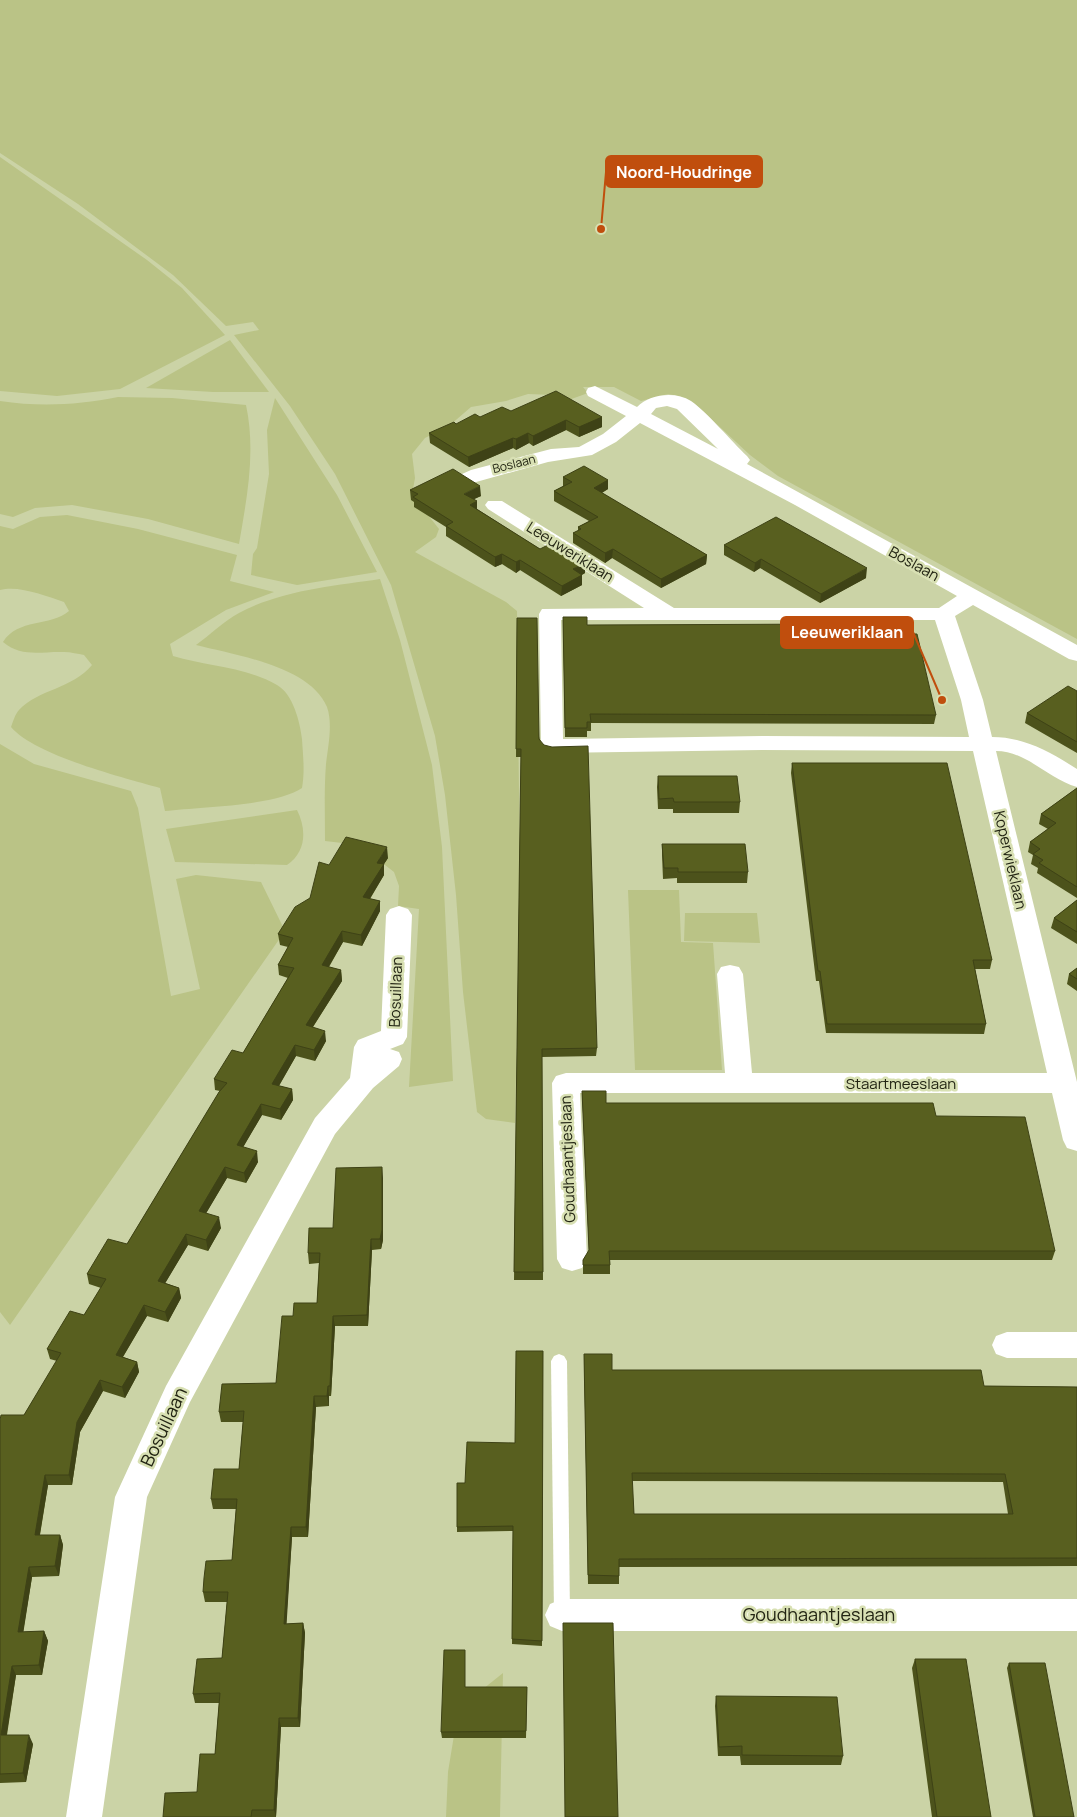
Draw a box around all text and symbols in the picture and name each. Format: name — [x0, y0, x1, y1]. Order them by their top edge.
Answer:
callout: Noord-Houdringe — [606, 156, 762, 187]
text: Noord-Houdringe — [616, 161, 752, 183]
street label: Boslaan — [490, 450, 537, 477]
street label: Leeuweriklaan — [523, 516, 618, 587]
street label: Boslaan — [885, 541, 943, 586]
callout: Leeuweriklaan — [781, 617, 913, 648]
text: Leeuweriklaan — [791, 621, 903, 643]
street label: Koperwieklaan — [989, 809, 1032, 911]
street label: Bosuillaan — [384, 956, 407, 1028]
street label: Staartmeeslaan — [846, 1073, 956, 1094]
street label: Goudhaantjeslaan — [555, 1095, 580, 1223]
street label: Bosuillaan — [134, 1383, 192, 1470]
street label: Goudhaantjeslaan — [743, 1602, 895, 1626]

